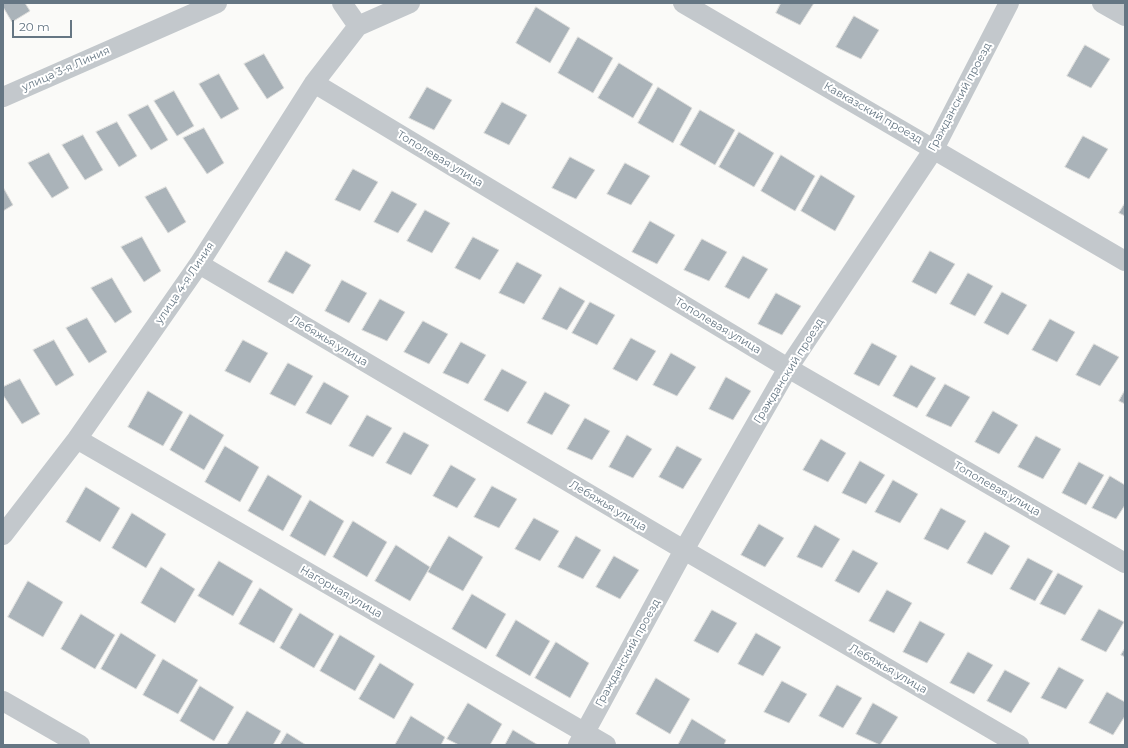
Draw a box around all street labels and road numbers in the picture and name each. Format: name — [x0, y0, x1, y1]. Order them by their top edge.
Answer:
street label: Гражданский проезд — [926, 40, 994, 154]
street label: улица 3-я Линия — [20, 44, 112, 94]
street label: Кавказский проезд — [821, 79, 925, 147]
street label: Тополевая улица — [395, 128, 485, 190]
street label: улица 4-я Линия — [153, 240, 217, 326]
street label: Тополевая улица — [673, 295, 763, 357]
street label: Лебяжья улица — [288, 313, 370, 369]
street label: Гражданский проезд — [751, 316, 827, 426]
street label: Тополевая улица — [951, 459, 1043, 519]
street label: Лебяжья улица — [567, 478, 649, 534]
street label: Нагорная улица — [298, 563, 384, 621]
street label: Гражданский проезд — [593, 597, 663, 709]
street label: Лебяжья улица — [847, 641, 929, 697]

